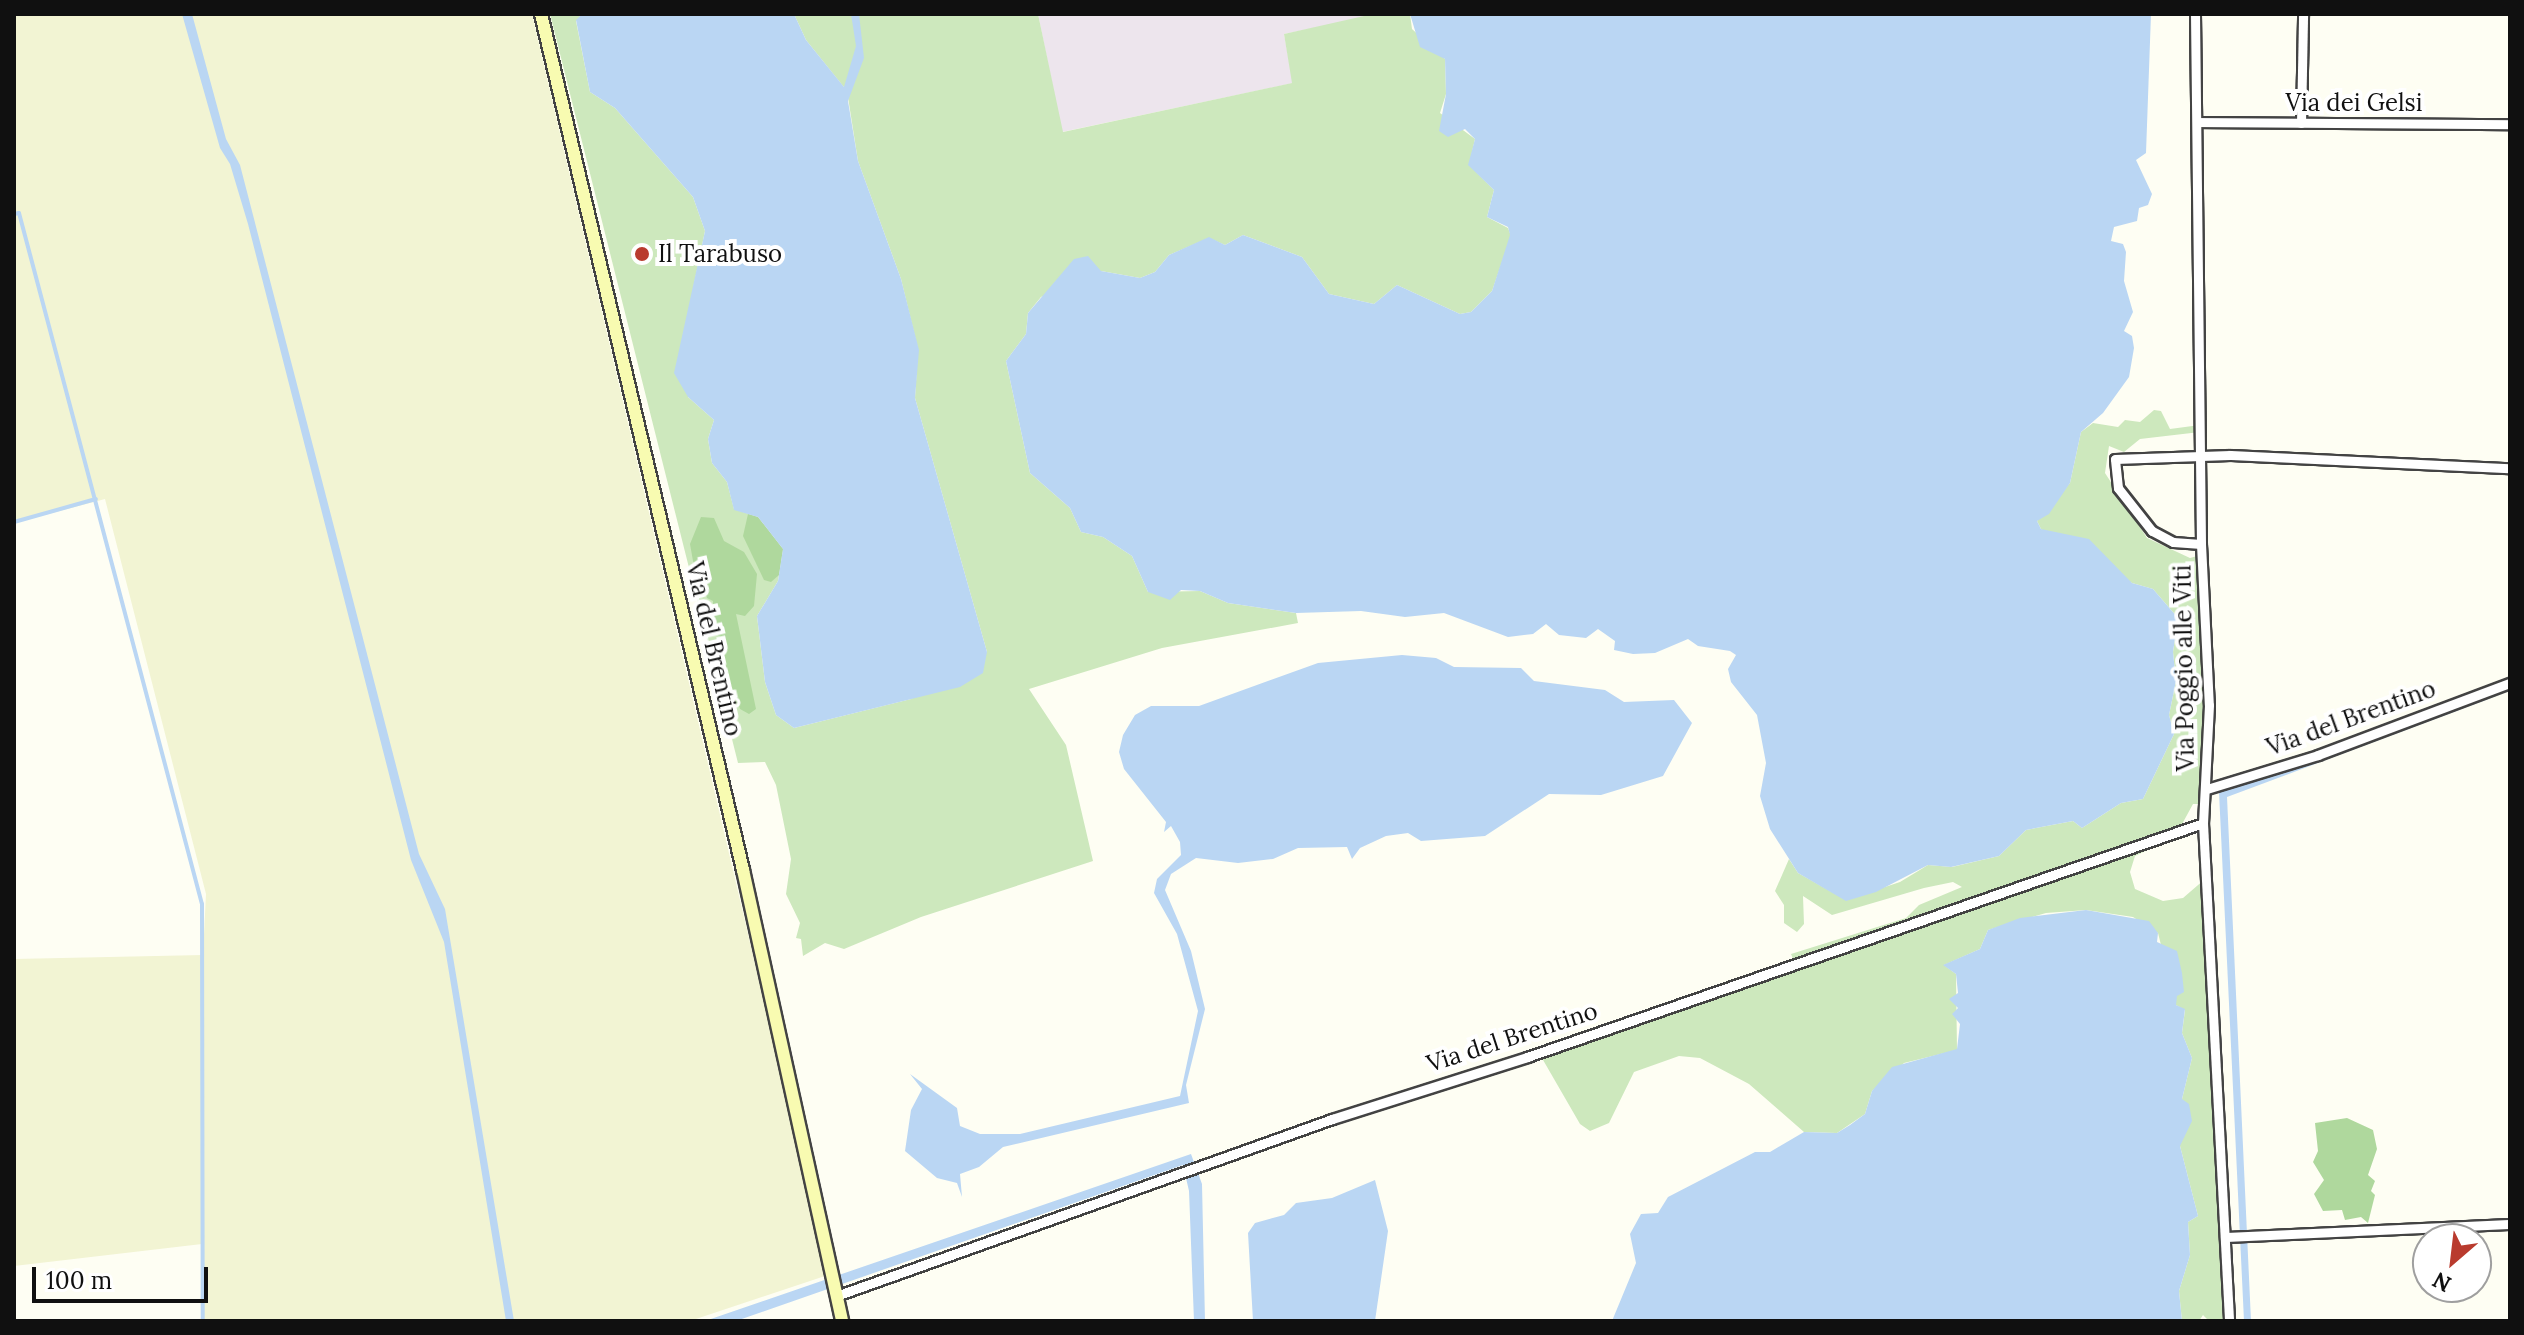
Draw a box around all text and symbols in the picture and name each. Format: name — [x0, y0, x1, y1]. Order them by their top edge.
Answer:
street label: Via dei Gelsi — [2286, 89, 2422, 117]
place label: Il Tarabuso — [658, 240, 782, 268]
marker: Il Tarabuso — [633, 245, 651, 263]
street label: Via del Brentino — [680, 559, 748, 739]
street label: Via Poggio alle Viti — [2168, 564, 2200, 772]
street label: Via del Brentino — [2262, 674, 2440, 762]
street label: Via del Brentino — [1423, 996, 1601, 1078]
north arrow — [2412, 1223, 2492, 1303]
scale bar — [36, 1251, 212, 1301]
text: 100 m — [46, 1265, 112, 1296]
text: N — [2428, 1266, 2456, 1299]

